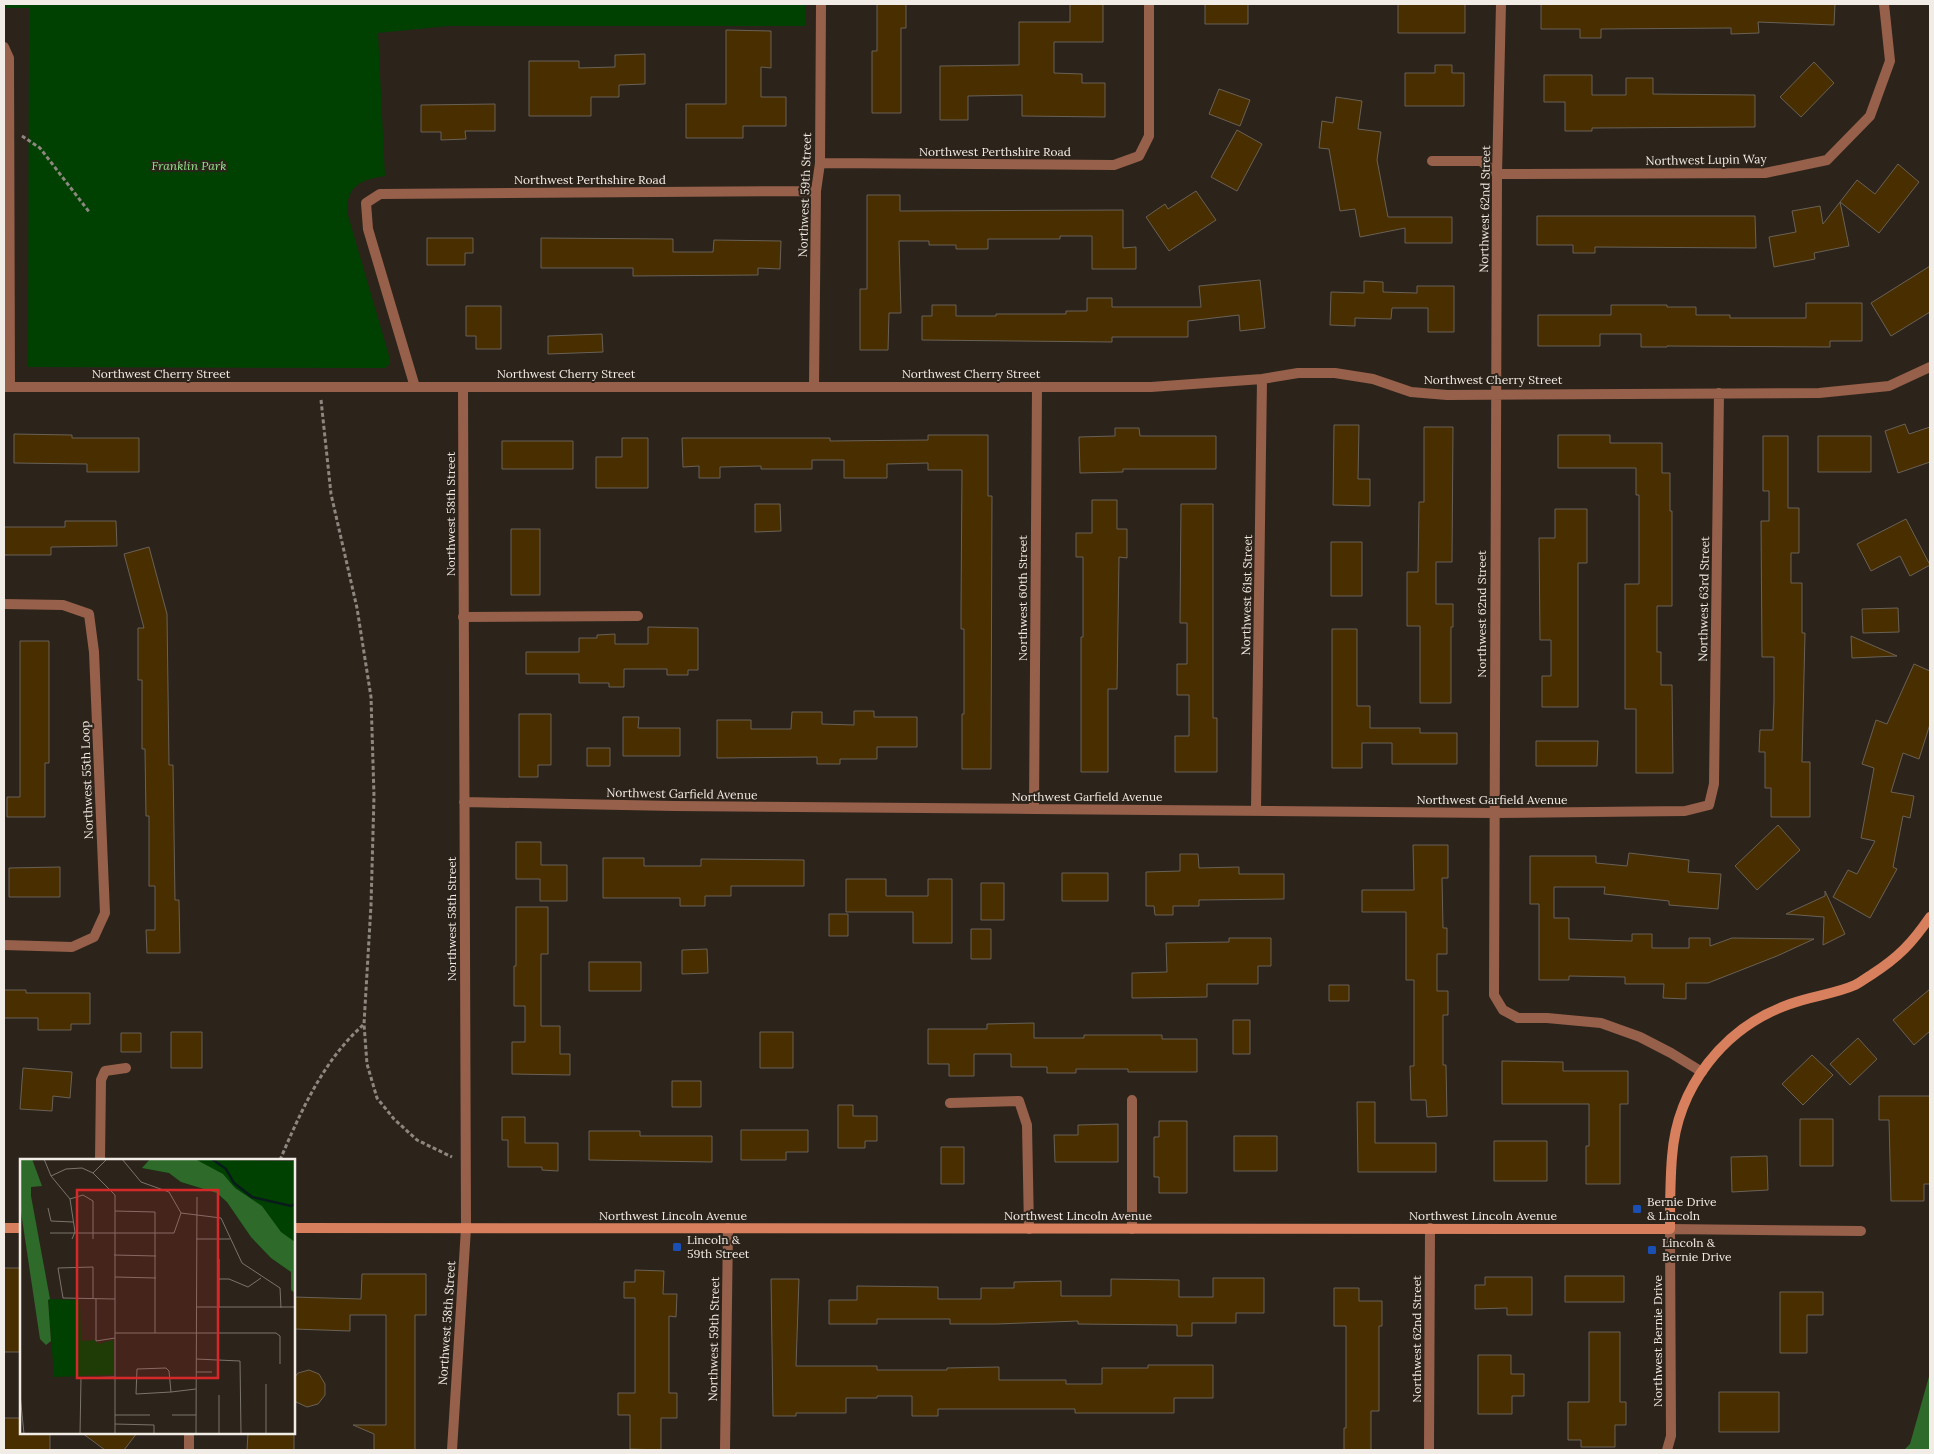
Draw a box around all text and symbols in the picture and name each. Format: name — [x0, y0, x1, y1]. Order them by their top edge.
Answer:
street label: Northwest 59th Street — [795, 132, 814, 258]
street label: Northwest Perthshire Road — [919, 144, 1071, 159]
street label: Northwest 62nd Street — [1476, 145, 1493, 273]
street label: Northwest Lupin Way — [1645, 151, 1767, 168]
park label: Franklin Park — [152, 158, 226, 173]
street label: Northwest Perthshire Road — [514, 172, 666, 187]
street label: Northwest Cherry Street — [92, 366, 231, 381]
street label: Northwest Cherry Street — [497, 366, 636, 381]
street label: Northwest Cherry Street — [902, 366, 1041, 381]
street label: Northwest Cherry Street — [1424, 372, 1563, 387]
street label: Northwest 58th Street — [443, 451, 458, 576]
street label: Northwest 61st Street — [1238, 534, 1255, 656]
street label: Northwest 60th Street — [1015, 535, 1030, 661]
street label: Northwest 63rd Street — [1695, 536, 1712, 662]
street label: Northwest 62nd Street — [1474, 550, 1489, 678]
street label: Northwest 55th Loop — [77, 720, 96, 840]
street label: Northwest Garfield Avenue — [606, 785, 758, 802]
street label: Northwest Garfield Avenue — [1011, 789, 1163, 804]
street label: Northwest Garfield Avenue — [1416, 792, 1568, 807]
street label: Northwest 58th Street — [444, 856, 459, 981]
inset map — [20, 1159, 295, 1434]
place label: Bernie Drive & Lincoln — [1647, 1194, 1717, 1223]
marker: Bernie Drive & Lincoln — [1631, 1203, 1643, 1215]
street label: Northwest Lincoln Avenue — [599, 1208, 747, 1223]
street label: Northwest Lincoln Avenue — [1004, 1208, 1152, 1223]
street label: Northwest Lincoln Avenue — [1409, 1208, 1557, 1223]
place label: Lincoln & 59th Street — [687, 1232, 750, 1261]
place label: Lincoln & Bernie Drive — [1662, 1235, 1732, 1264]
marker: Lincoln & 59th Street — [671, 1241, 683, 1253]
marker: Lincoln & Bernie Drive — [1646, 1244, 1658, 1256]
street label: Northwest 58th Street — [435, 1260, 458, 1386]
street label: Northwest 62nd Street — [1409, 1275, 1424, 1403]
street label: Northwest Bernie Drive — [1650, 1275, 1665, 1407]
street label: Northwest 59th Street — [705, 1276, 722, 1402]

